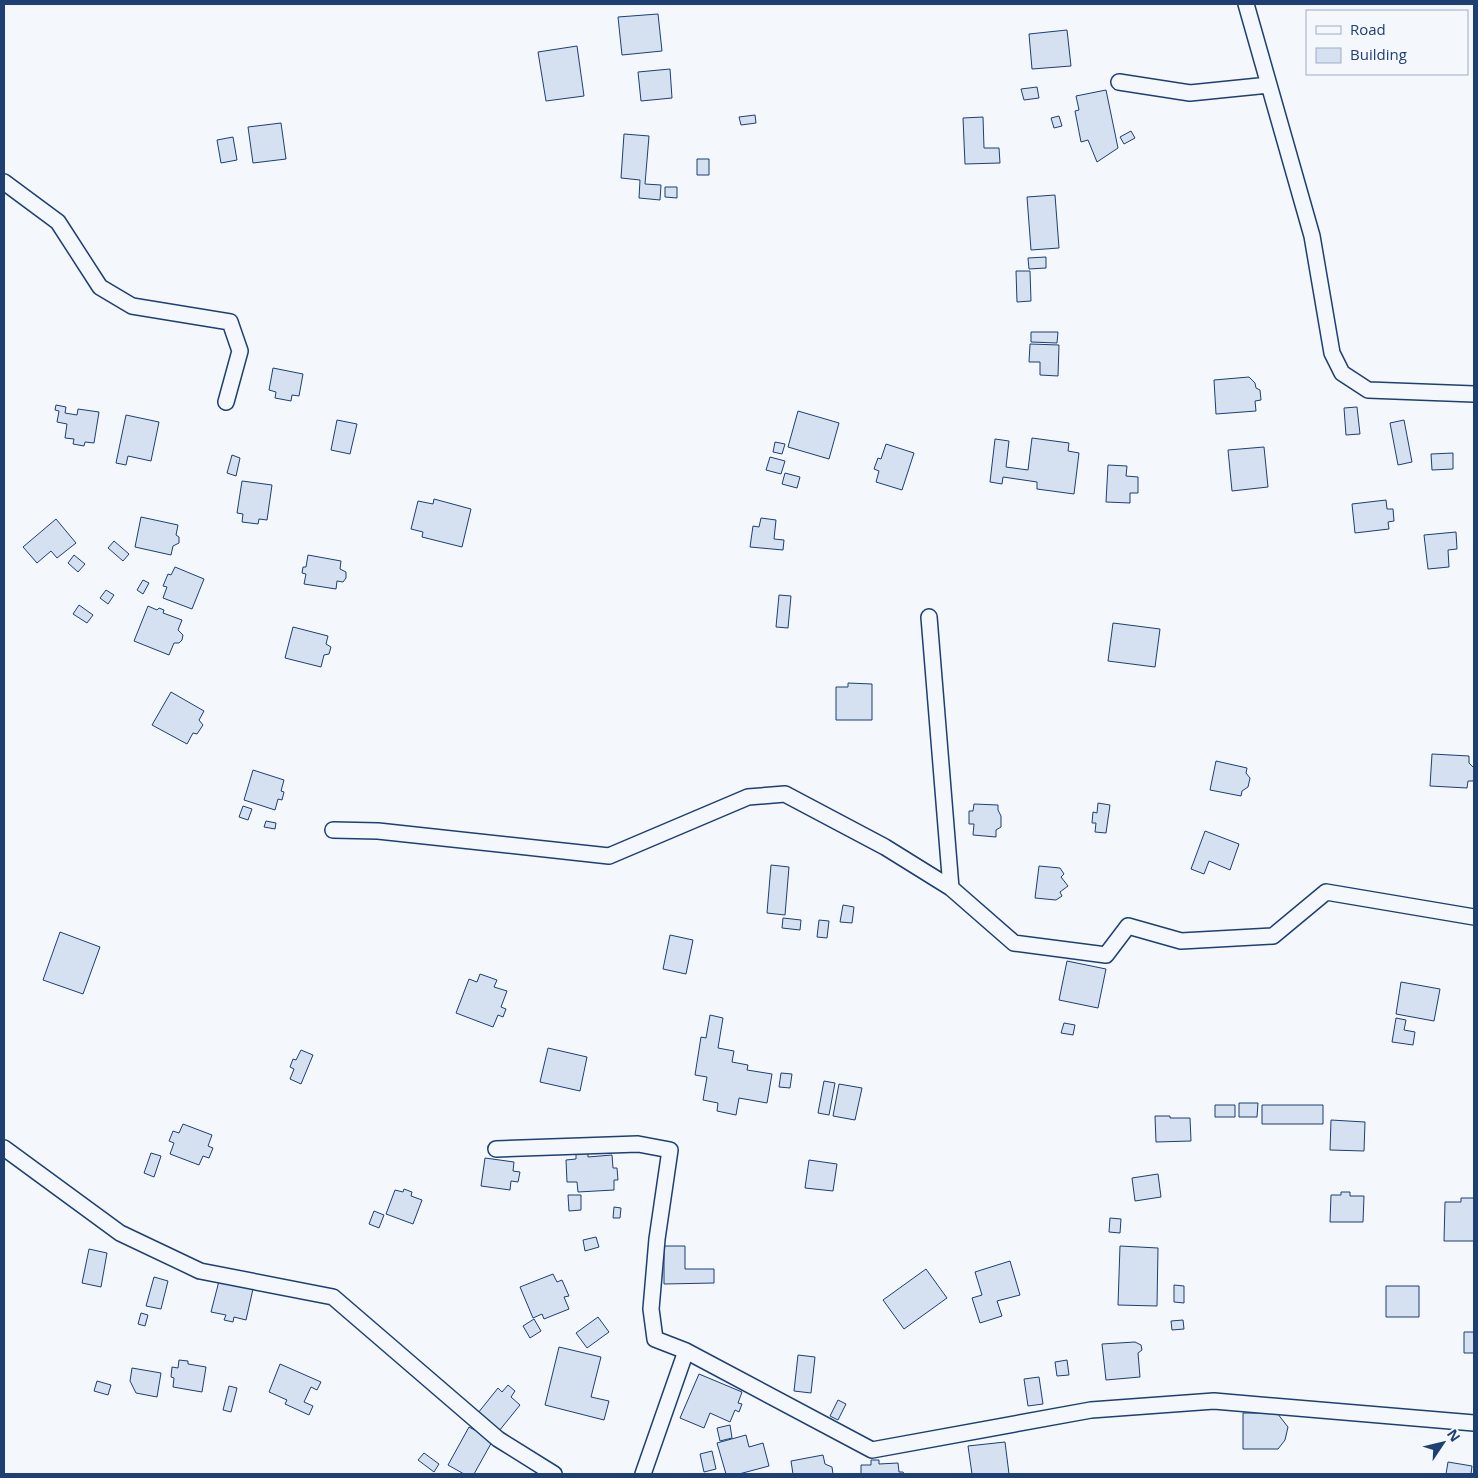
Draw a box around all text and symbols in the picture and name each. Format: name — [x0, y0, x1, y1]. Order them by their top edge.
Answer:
legend — [1306, 10, 1468, 75]
text: Road — [1350, 19, 1386, 39]
text: Building — [1350, 44, 1407, 64]
north arrow — [1418, 1418, 1468, 1468]
text: N — [1443, 1425, 1465, 1445]

